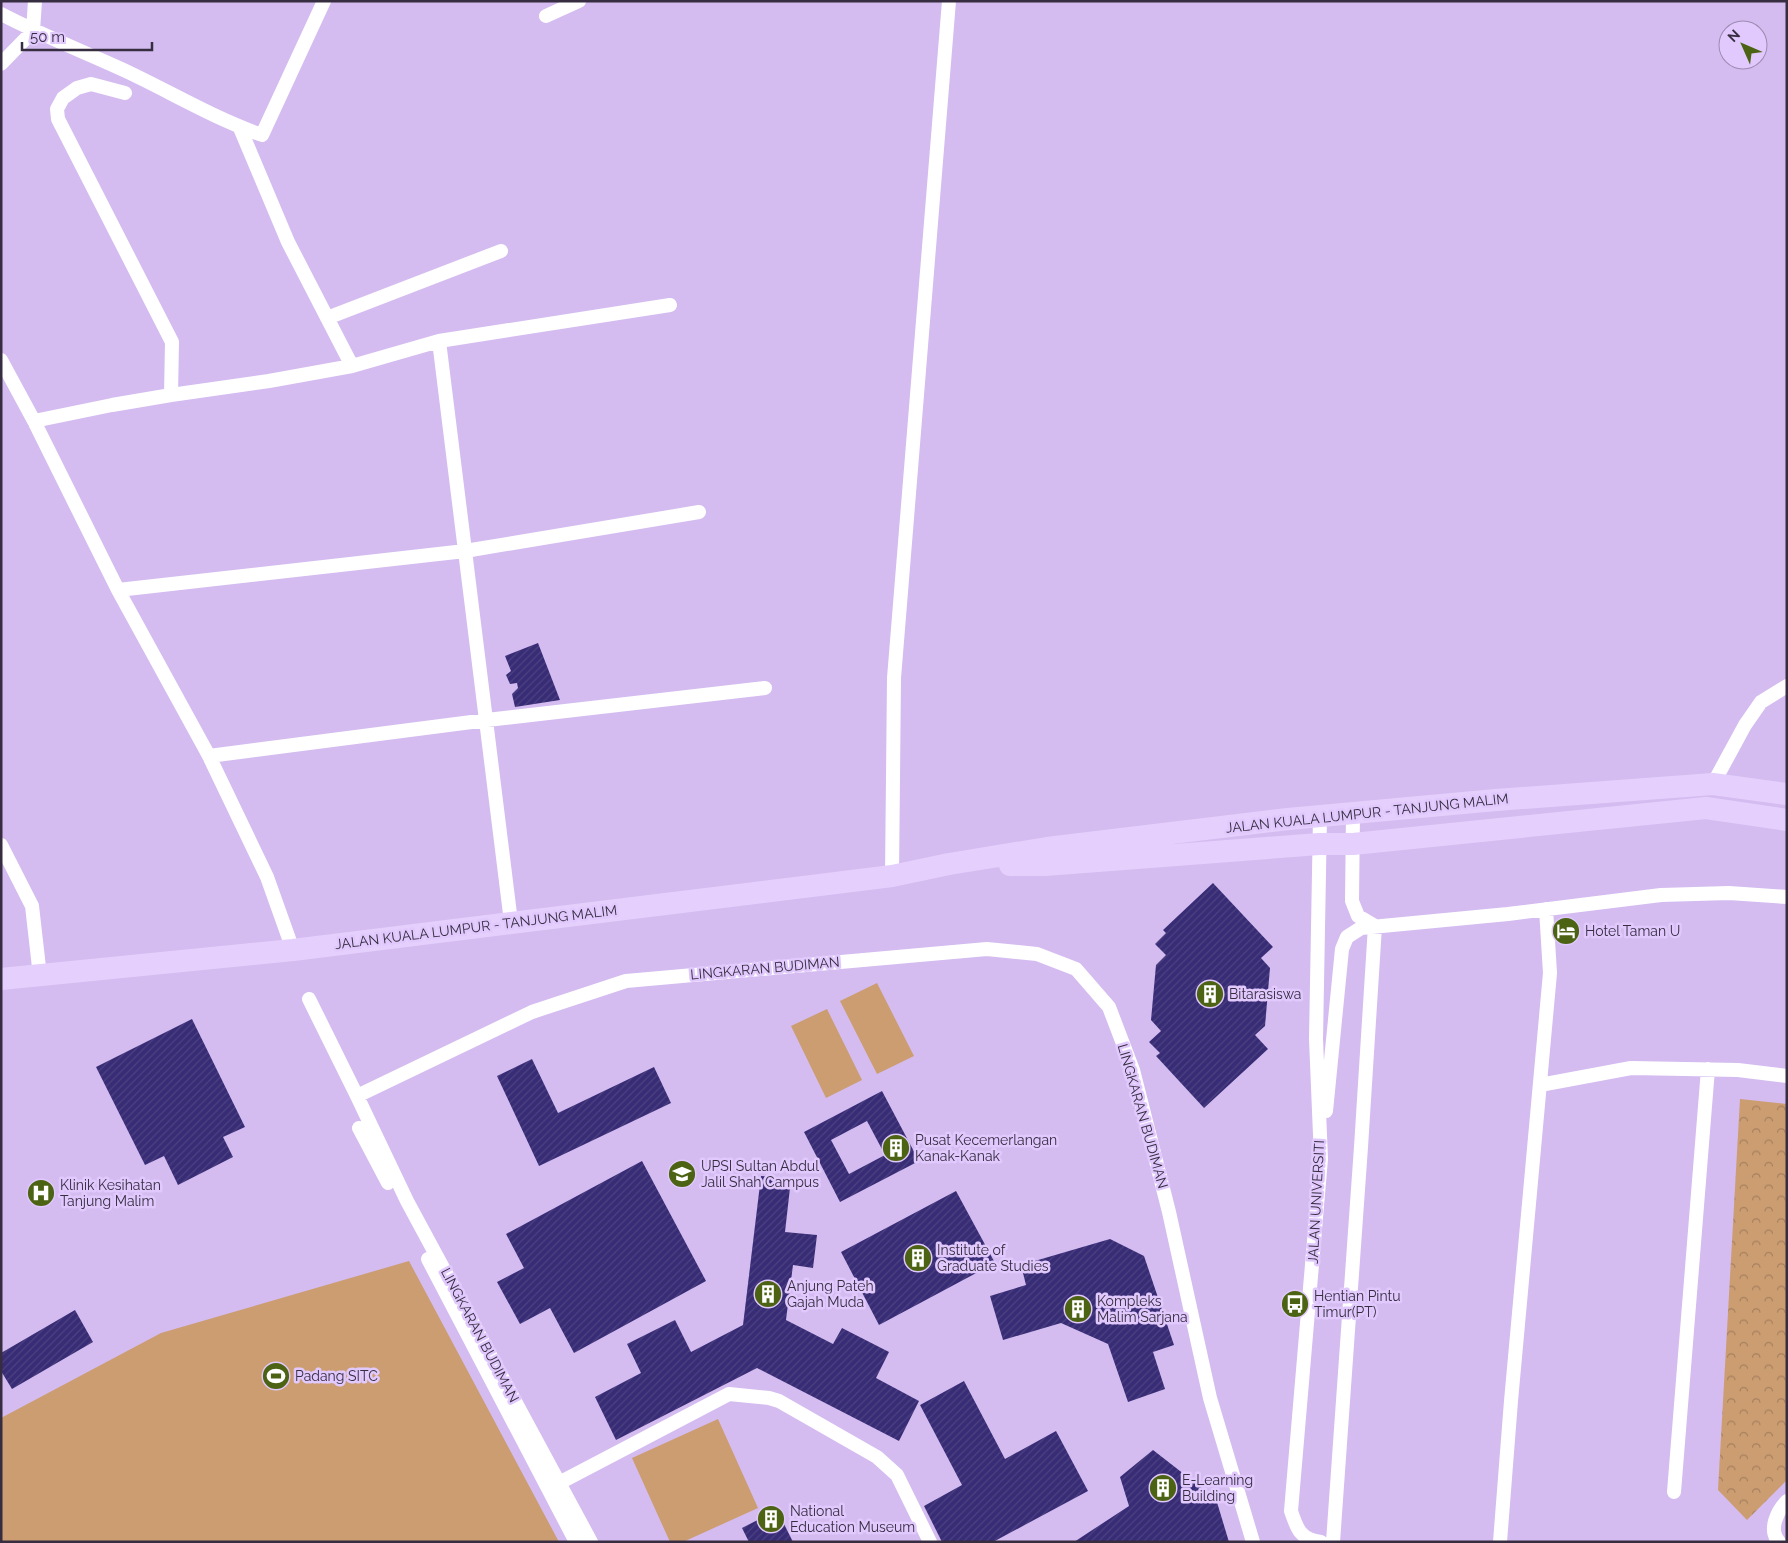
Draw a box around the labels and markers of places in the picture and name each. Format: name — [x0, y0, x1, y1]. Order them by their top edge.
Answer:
hotel icon: Hotel Taman U — [1551, 916, 1581, 946]
place label: Hotel Taman U — [1585, 923, 1680, 939]
building icon: Bitarasiswa — [1195, 979, 1225, 1009]
place label: Bitarasiswa — [1229, 986, 1301, 1002]
place label: Pusat Kecemerlangan Kanak-Kanak — [915, 1132, 1057, 1164]
building icon: Pusat Kecemerlangan Kanak-Kanak — [881, 1133, 911, 1163]
place label: UPSI Sultan Abdul Jalil Shah Campus — [701, 1158, 819, 1190]
school or university icon: UPSI Sultan Abdul Jalil Shah Campus — [667, 1159, 697, 1189]
place label: Klinik Kesihatan Tanjung Malim — [60, 1177, 161, 1209]
hospital icon: Klinik Kesihatan Tanjung Malim — [26, 1178, 56, 1208]
place label: Institute of Graduate Studies — [937, 1242, 1049, 1274]
building icon: Institute of Graduate Studies — [903, 1243, 933, 1273]
place label: Anjung Pateh Gajah Muda — [787, 1278, 874, 1310]
building icon: Anjung Pateh Gajah Muda — [753, 1279, 783, 1309]
place label: Hentian Pintu Timur(PT) — [1314, 1288, 1401, 1320]
bus stop icon: Hentian Pintu Timur(PT) — [1280, 1289, 1310, 1319]
place label: Kompleks Malim Sarjana — [1097, 1293, 1188, 1325]
building icon: Kompleks Malim Sarjana — [1063, 1294, 1093, 1324]
sports icon: Padang SITC — [261, 1361, 291, 1391]
place label: Padang SITC — [295, 1368, 378, 1384]
place label: E-Learning Building — [1182, 1472, 1253, 1504]
building icon: E-Learning Building — [1148, 1473, 1178, 1503]
place label: National Education Museum — [790, 1503, 915, 1535]
building icon: National Education Museum — [756, 1504, 786, 1534]

